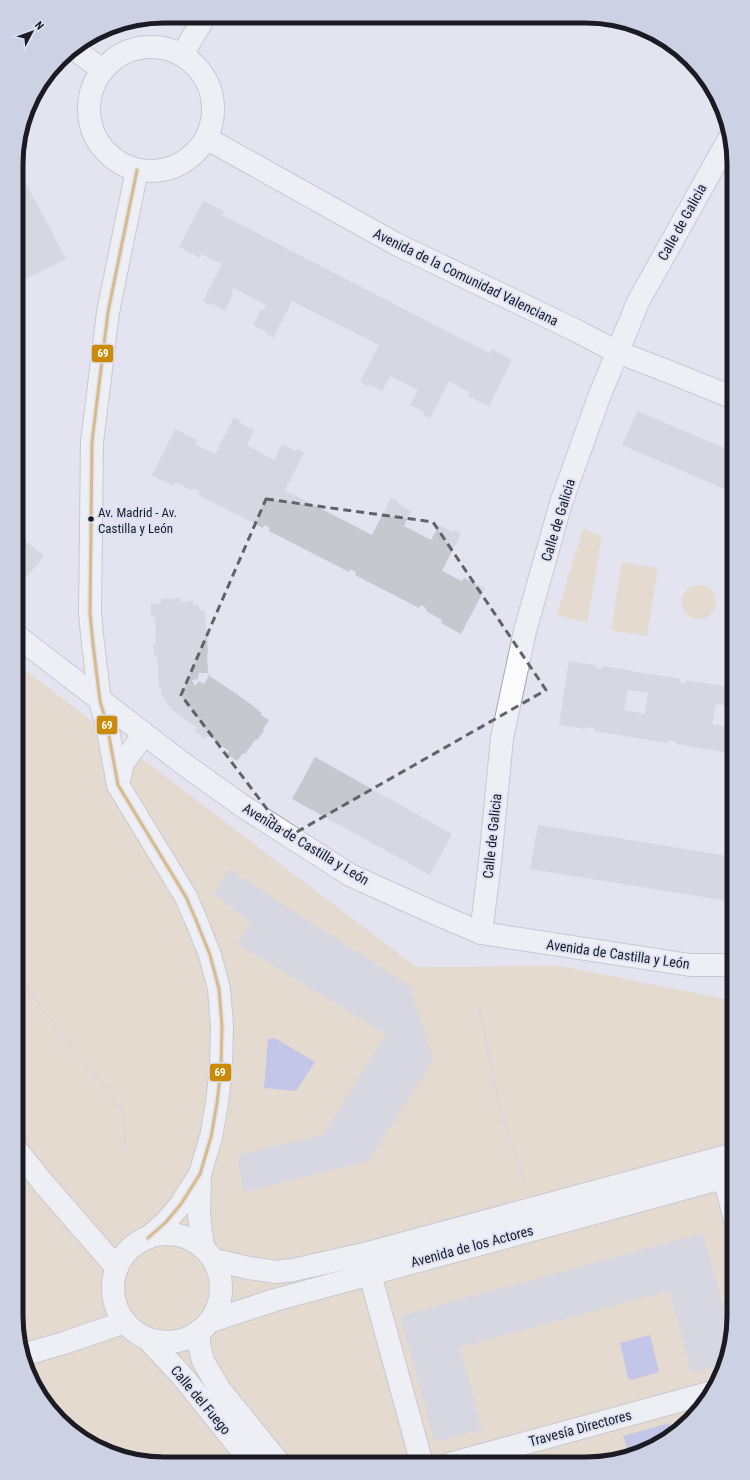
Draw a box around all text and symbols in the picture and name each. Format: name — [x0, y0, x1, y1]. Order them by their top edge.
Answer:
north arrow — [12, 12, 52, 52]
text: N — [32, 19, 46, 33]
street label: Calle de Galicia — [654, 181, 710, 263]
street label: Avenida de la Comunidad Valenciana — [371, 225, 561, 329]
line badge: 69 — [91, 344, 114, 363]
text: 69 — [97, 347, 109, 360]
street label: Calle de Galicia — [538, 477, 578, 563]
place label: Av. Madrid - Av. Castilla y León — [98, 505, 177, 536]
marker: Av. Madrid - Av. Castilla y León — [86, 514, 96, 524]
line badge: 69 — [96, 715, 118, 735]
text: 69 — [101, 719, 113, 732]
street label: Calle de Galicia — [480, 793, 504, 879]
street label: Avenida de Castilla y León — [240, 800, 372, 888]
street label: Avenida de Castilla y León — [545, 936, 691, 972]
line badge: 69 — [209, 1063, 232, 1082]
text: 69 — [214, 1066, 226, 1079]
street label: Avenida de los Actores — [409, 1222, 535, 1270]
street label: Calle del Fuego — [168, 1362, 234, 1438]
street label: Travesía Directores — [527, 1407, 633, 1449]

